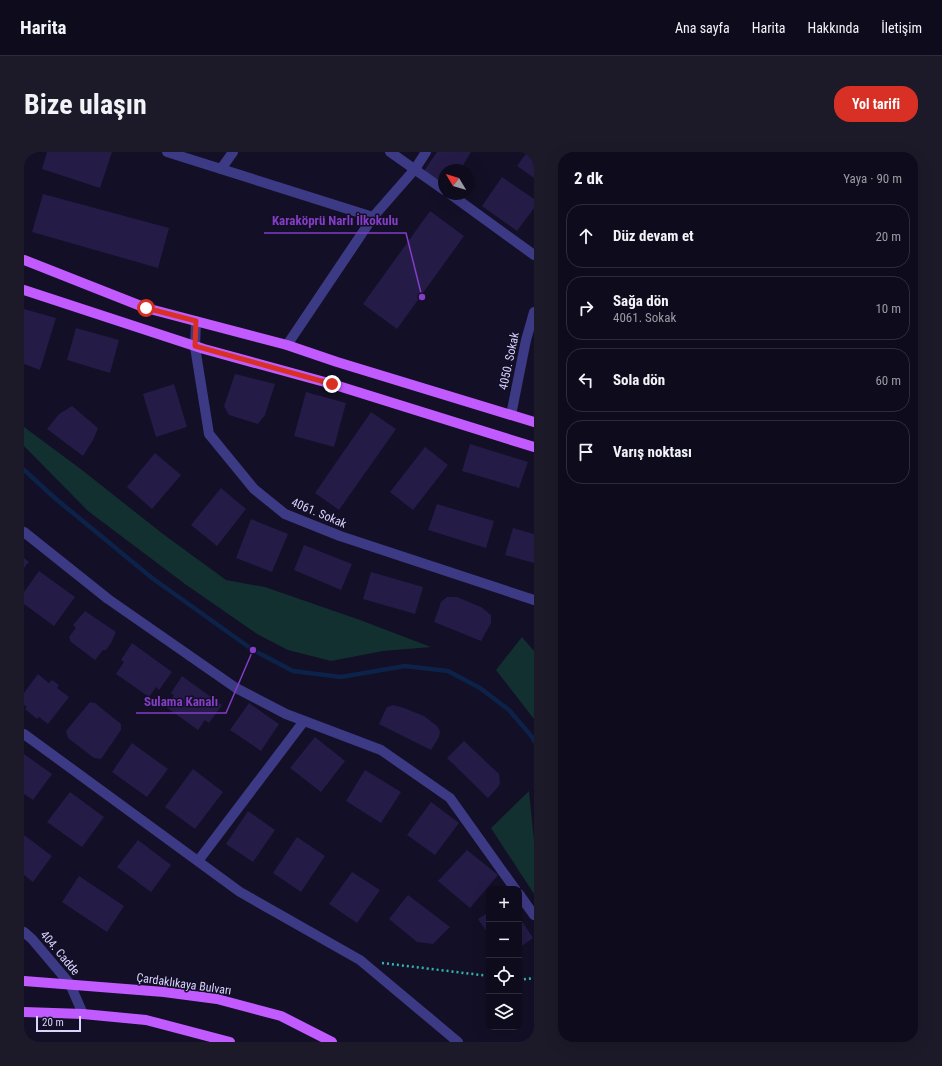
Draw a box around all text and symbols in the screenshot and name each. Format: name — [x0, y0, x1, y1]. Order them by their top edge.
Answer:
text: Harita — [20, 16, 66, 39]
text: Ana sayfa — [675, 20, 730, 36]
text: Harita — [752, 20, 785, 36]
text: Hakkında — [807, 20, 859, 36]
text: İletişim — [881, 20, 922, 36]
button: Yol tarifi — [834, 86, 918, 122]
text: Bize ulaşın — [24, 88, 147, 121]
north arrow — [438, 164, 474, 200]
text: 2 dk — [574, 168, 603, 188]
text: Yaya · 90 m — [843, 171, 902, 186]
callout: Karaköprü Narlı İlkokulu — [264, 208, 406, 233]
text: Karaköprü Narlı İlkokulu — [272, 213, 398, 228]
icon: ahead — [575, 225, 597, 247]
text: Düz devam et — [613, 227, 694, 245]
text: 20 m — [875, 229, 901, 244]
text: Sağa dön — [613, 292, 669, 310]
icon: right — [575, 297, 597, 319]
route start — [137, 299, 155, 317]
text: 10 m — [875, 301, 901, 316]
text: 4061. Sokak — [613, 310, 676, 325]
street label: 4050. Sokak — [496, 330, 522, 391]
icon: left — [575, 369, 597, 391]
text: Sola dön — [613, 371, 665, 389]
text: 60 m — [875, 373, 901, 388]
route end — [323, 375, 341, 393]
icon: arrive — [575, 441, 597, 463]
text: Varış noktası — [613, 443, 692, 461]
street label: 4061. Sokak — [289, 495, 349, 531]
callout: Sulama Kanalı — [136, 688, 226, 713]
text: Sulama Kanalı — [144, 694, 218, 709]
map controls — [486, 886, 522, 1030]
button: + — [486, 886, 522, 922]
button: − — [486, 922, 522, 958]
street label: 404. Cadde — [37, 928, 83, 978]
button: locate — [486, 958, 522, 994]
street label: Çardaklıkaya Bulvarı — [136, 970, 232, 998]
button: layers — [486, 994, 522, 1030]
scale bar — [36, 1014, 81, 1033]
text: 20 m — [42, 1016, 64, 1029]

